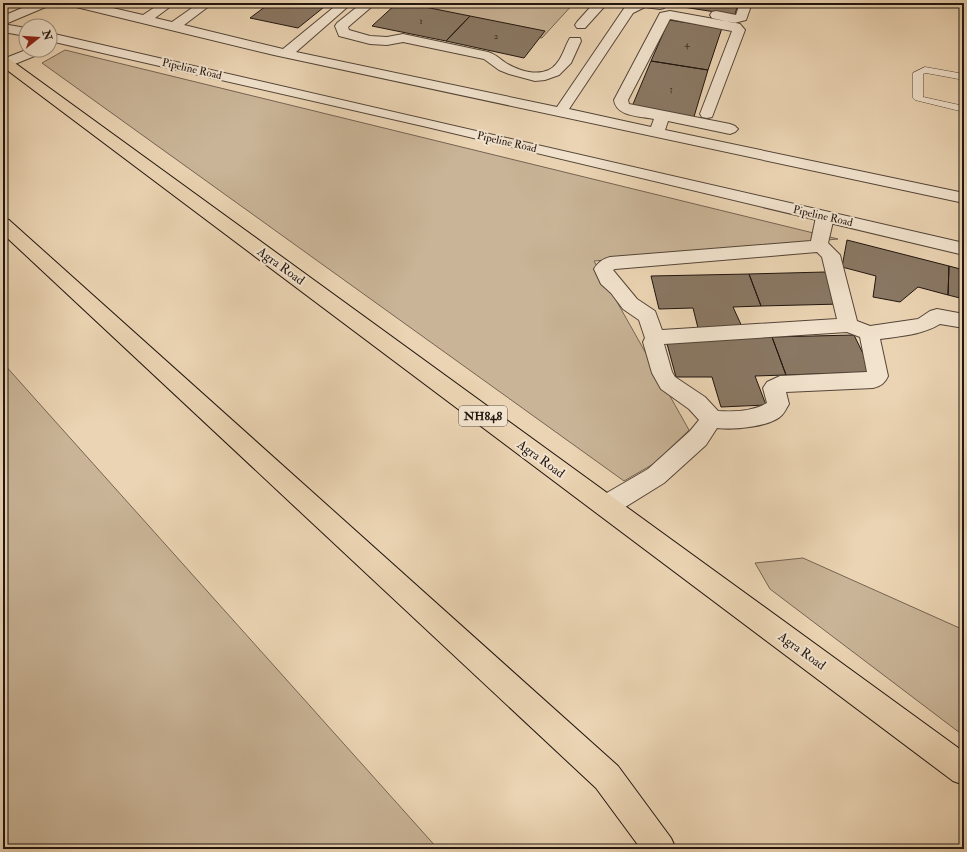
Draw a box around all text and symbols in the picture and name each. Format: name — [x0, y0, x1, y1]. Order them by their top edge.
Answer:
house number: 1 — [419, 16, 423, 27]
north arrow — [18, 18, 58, 58]
text: N — [39, 28, 55, 43]
house number: 2 — [494, 31, 499, 42]
house number: 4 — [685, 39, 691, 50]
street label: Pipeline Road — [161, 56, 224, 83]
house number: 3 — [669, 84, 673, 95]
street label: Pipeline Road — [476, 129, 539, 156]
street label: Pipeline Road — [792, 203, 855, 230]
street label: Agra Road — [253, 243, 308, 289]
road number: NH848 — [459, 406, 507, 426]
street label: Agra Road — [513, 436, 568, 482]
street label: Agra Road — [774, 628, 829, 674]

